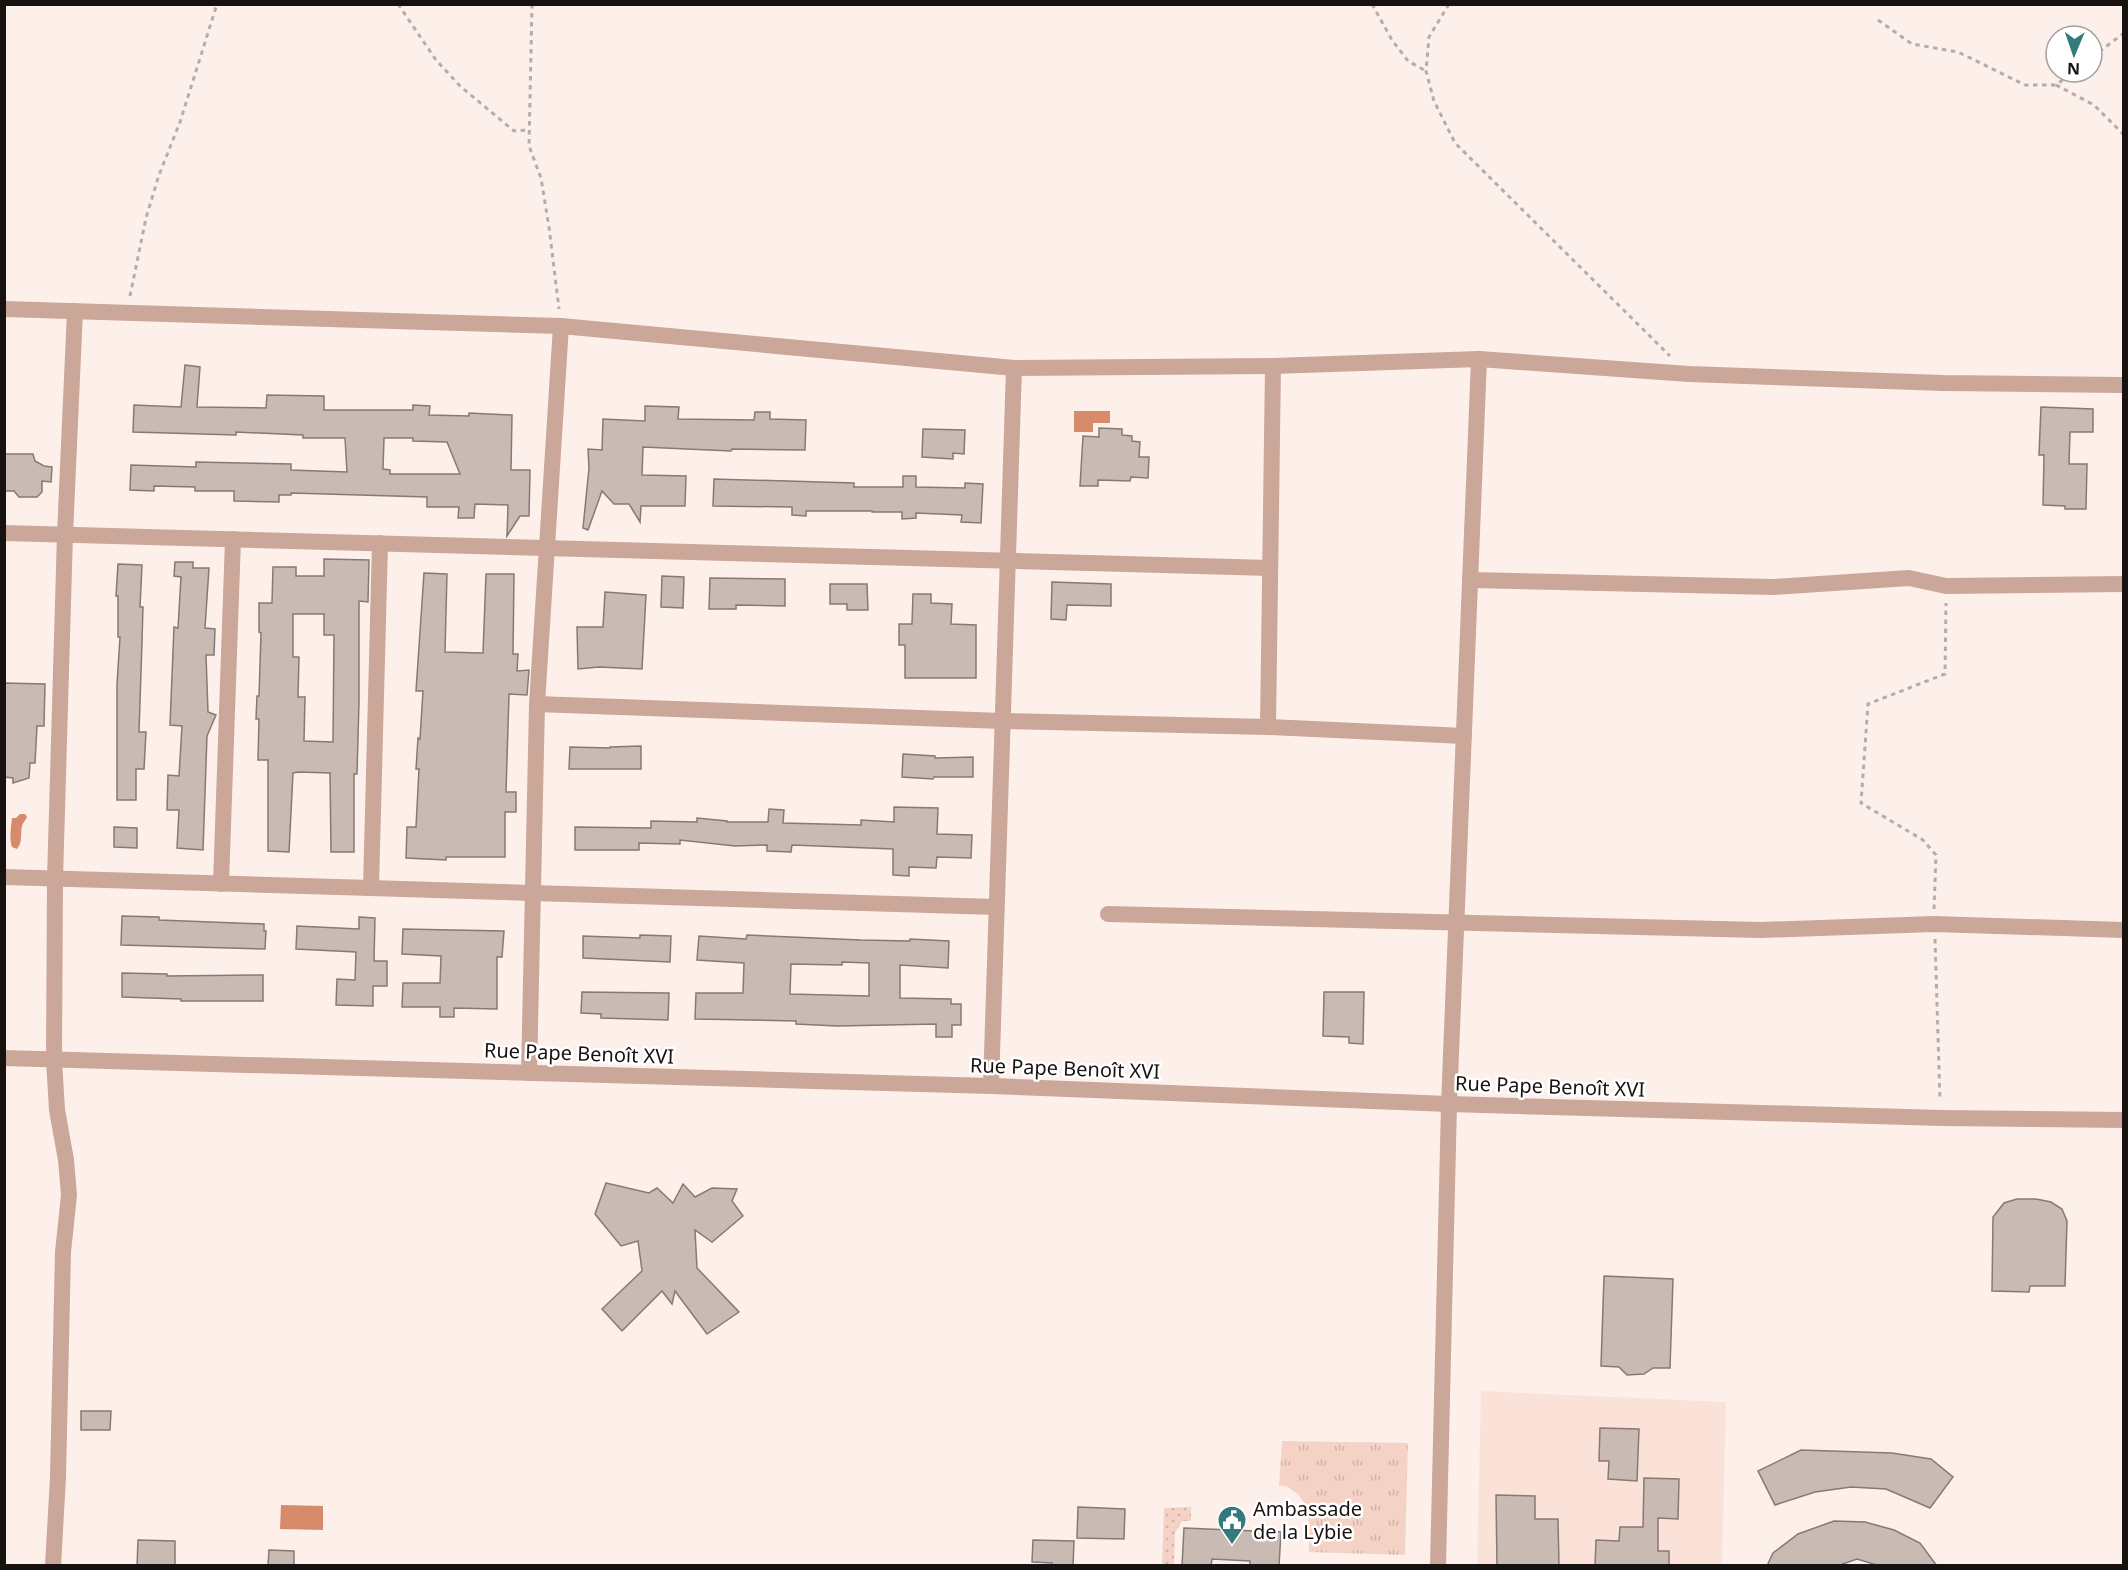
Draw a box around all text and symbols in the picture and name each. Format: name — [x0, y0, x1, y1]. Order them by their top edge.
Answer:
north arrow — [2044, 24, 2104, 84]
text: N — [2067, 58, 2080, 80]
street label: Rue Pape Benoît XVI — [483, 1036, 675, 1070]
street label: Rue Pape Benoît XVI — [969, 1051, 1161, 1085]
street label: Rue Pape Benoît XVI — [1454, 1069, 1646, 1103]
place label: Ambassade de la Lybie — [1253, 1495, 1362, 1545]
public building icon: Ambassade de la Lybie — [1216, 1504, 1248, 1546]

